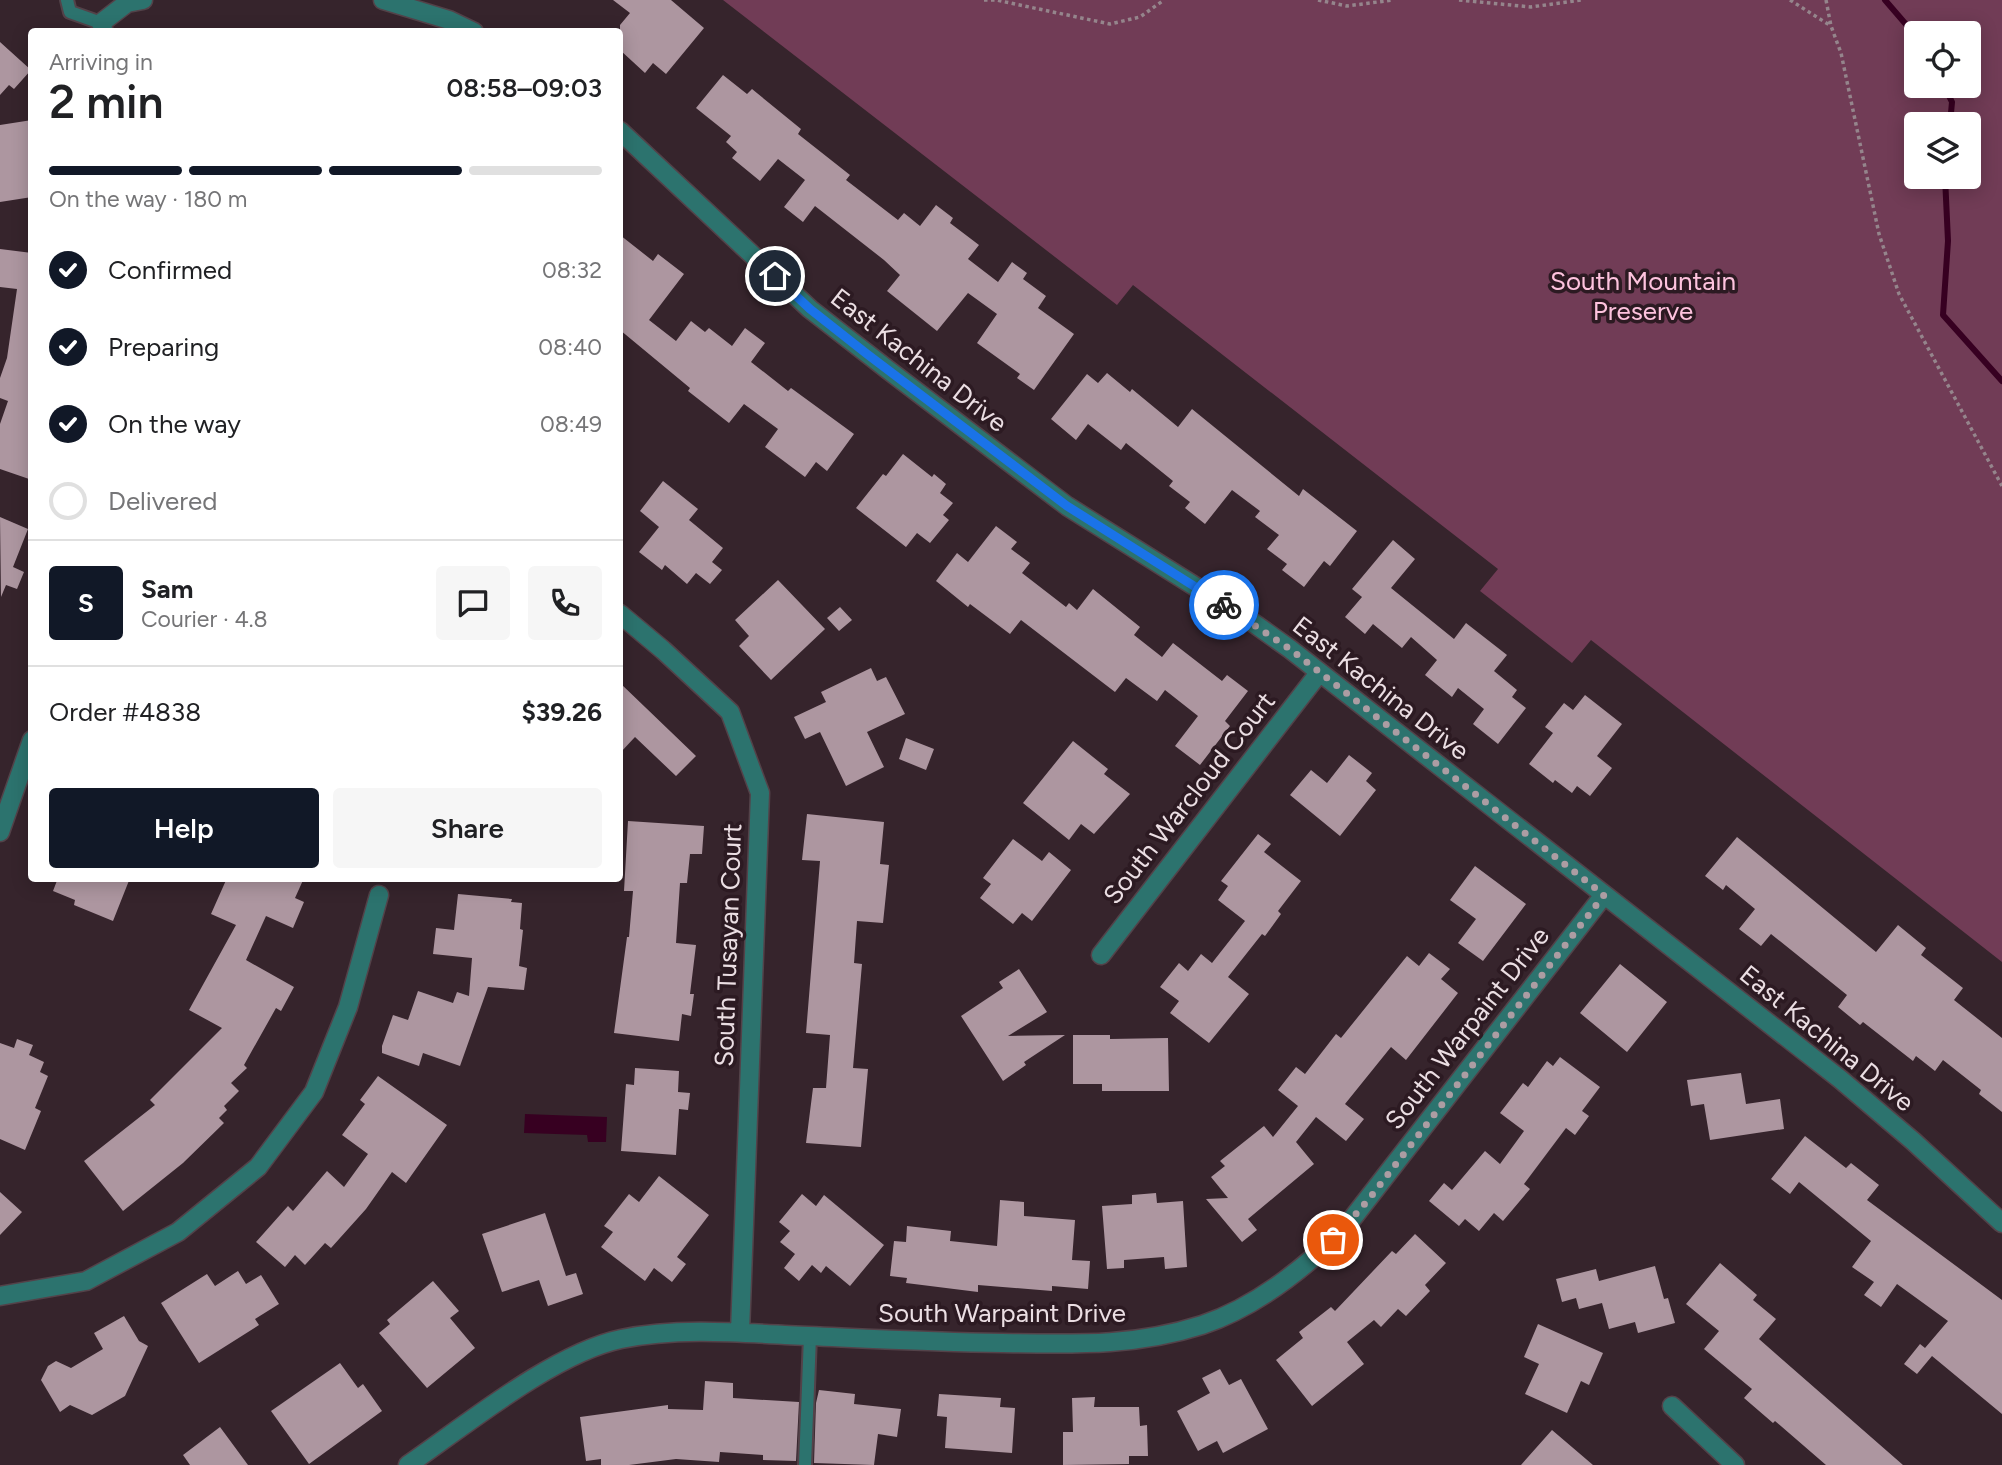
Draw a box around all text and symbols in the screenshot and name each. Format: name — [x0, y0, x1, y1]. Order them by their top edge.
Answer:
map controls — [1904, 21, 1981, 189]
button: locate — [1904, 21, 1981, 98]
text: Arriving in — [49, 48, 153, 76]
text: 08:58–09:03 — [447, 72, 602, 104]
text: 2 min — [49, 74, 164, 130]
button: layers — [1904, 112, 1981, 189]
text: On the way · 180 m — [49, 185, 247, 213]
pin — [745, 246, 805, 306]
icon: check — [49, 251, 87, 289]
text: Confirmed — [108, 254, 232, 286]
text: 08:32 — [542, 256, 602, 284]
icon: home — [756, 257, 794, 295]
park label: South Mountain Preserve — [1550, 265, 1736, 327]
street label: East Kachina Drive — [824, 281, 1014, 439]
icon: check — [49, 328, 87, 366]
text: Preparing — [108, 331, 219, 363]
text: 08:40 — [538, 333, 602, 361]
icon: check — [49, 405, 87, 443]
text: On the way — [108, 408, 241, 440]
text: 08:49 — [540, 410, 602, 438]
text: Delivered — [108, 485, 217, 517]
button: chat — [436, 566, 510, 640]
button: phone — [528, 566, 602, 640]
courier — [1189, 570, 1259, 640]
text: Sam — [141, 573, 193, 605]
icon: bike — [1205, 586, 1243, 624]
text: S — [78, 587, 94, 619]
text: Courier · 4.8 — [141, 605, 268, 633]
street label: East Kachina Drive — [1286, 609, 1476, 767]
street label: South Warcloud Court — [1096, 685, 1282, 910]
text: Order #4838 — [49, 696, 201, 728]
text: $39.26 — [521, 696, 602, 728]
button: Help — [49, 788, 319, 868]
button: Share — [333, 788, 602, 868]
street label: South Tusayan Court — [708, 823, 748, 1067]
street label: South Warpaint Drive — [1378, 921, 1556, 1135]
street label: East Kachina Drive — [1733, 958, 1921, 1118]
pin — [1303, 1210, 1363, 1270]
icon: bag — [1314, 1221, 1352, 1259]
street label: South Warpaint Drive — [878, 1297, 1126, 1329]

